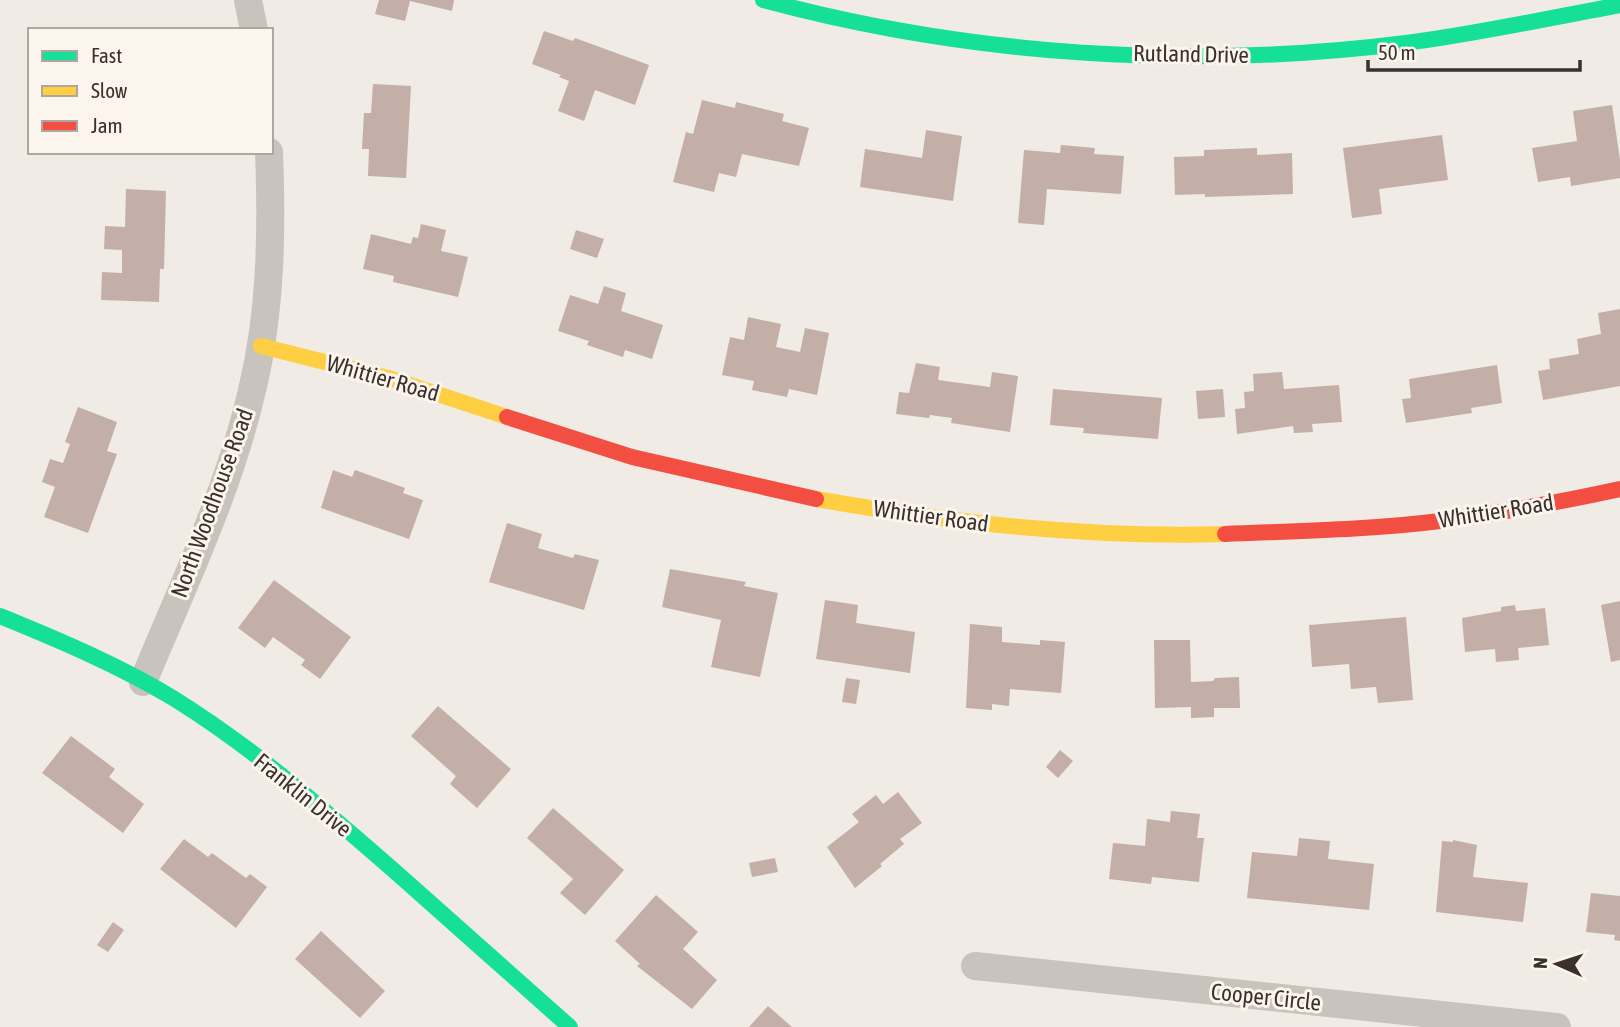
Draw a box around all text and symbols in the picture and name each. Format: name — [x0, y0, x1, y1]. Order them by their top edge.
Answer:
legend — [28, 28, 273, 154]
scale bar — [1368, 28, 1580, 72]
street label: Rutland Drive — [1133, 40, 1249, 68]
text: 50 m — [1378, 40, 1416, 64]
text: Fast — [91, 43, 122, 67]
text: Slow — [91, 78, 128, 102]
text: Jam — [91, 113, 123, 137]
street label: Whittier Road — [324, 350, 442, 406]
street label: North Woodhouse Road — [166, 405, 258, 601]
street label: Whittier Road — [1437, 489, 1555, 533]
street label: Whittier Road — [872, 495, 990, 537]
street label: Franklin Drive — [249, 748, 357, 842]
north arrow — [1522, 929, 1592, 999]
text: N — [1529, 957, 1551, 969]
street label: Cooper Circle — [1210, 978, 1322, 1016]

